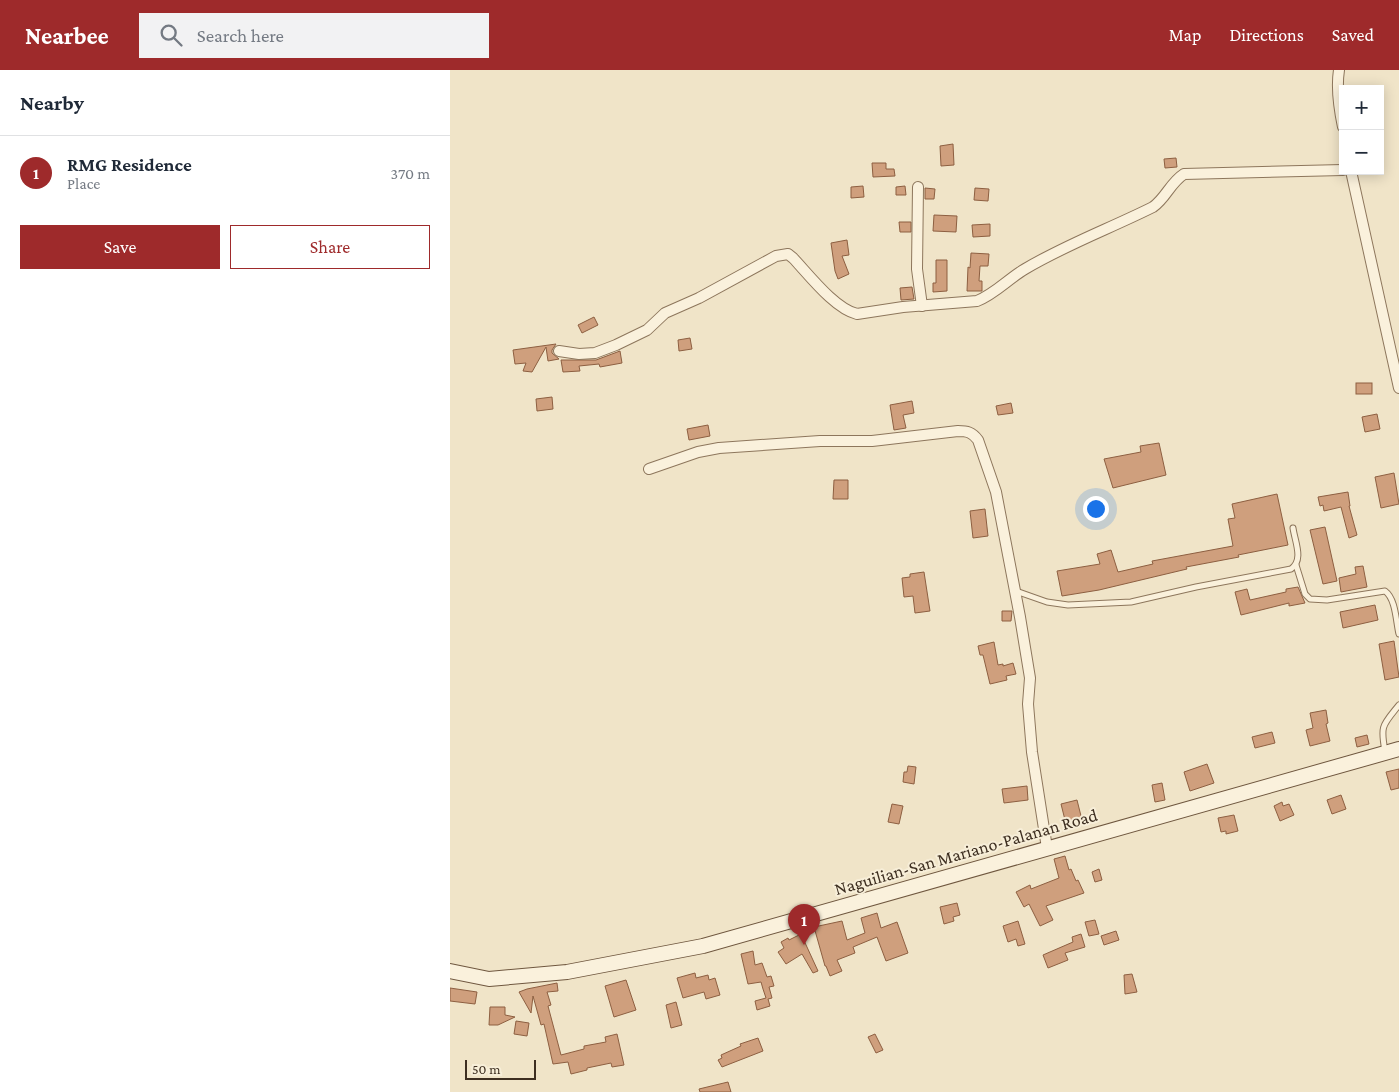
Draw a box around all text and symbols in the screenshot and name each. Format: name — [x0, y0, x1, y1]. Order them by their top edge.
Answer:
search box — [139, 13, 489, 58]
icon: search — [157, 21, 185, 49]
text: Nearbee — [25, 22, 109, 49]
text: Search here — [197, 25, 284, 46]
text: Map — [1169, 25, 1201, 45]
text: Directions — [1229, 25, 1304, 45]
text: Saved — [1332, 25, 1374, 45]
map controls — [1339, 85, 1384, 175]
button: + — [1339, 85, 1384, 130]
text: Nearby — [20, 91, 84, 115]
button: − — [1339, 130, 1384, 175]
text: RMG Residence — [67, 154, 192, 175]
text: 1 — [33, 165, 39, 182]
text: 370 m — [391, 165, 430, 182]
text: Place — [67, 175, 100, 192]
button: Save — [20, 225, 220, 269]
button: Share — [230, 225, 430, 269]
your location — [1083, 496, 1109, 522]
street label: Naguilian-San Mariano-Palanan Road — [832, 805, 1100, 899]
pin: 1 — [788, 904, 820, 945]
scale bar — [465, 1057, 536, 1080]
text: 50 m — [472, 1061, 500, 1077]

